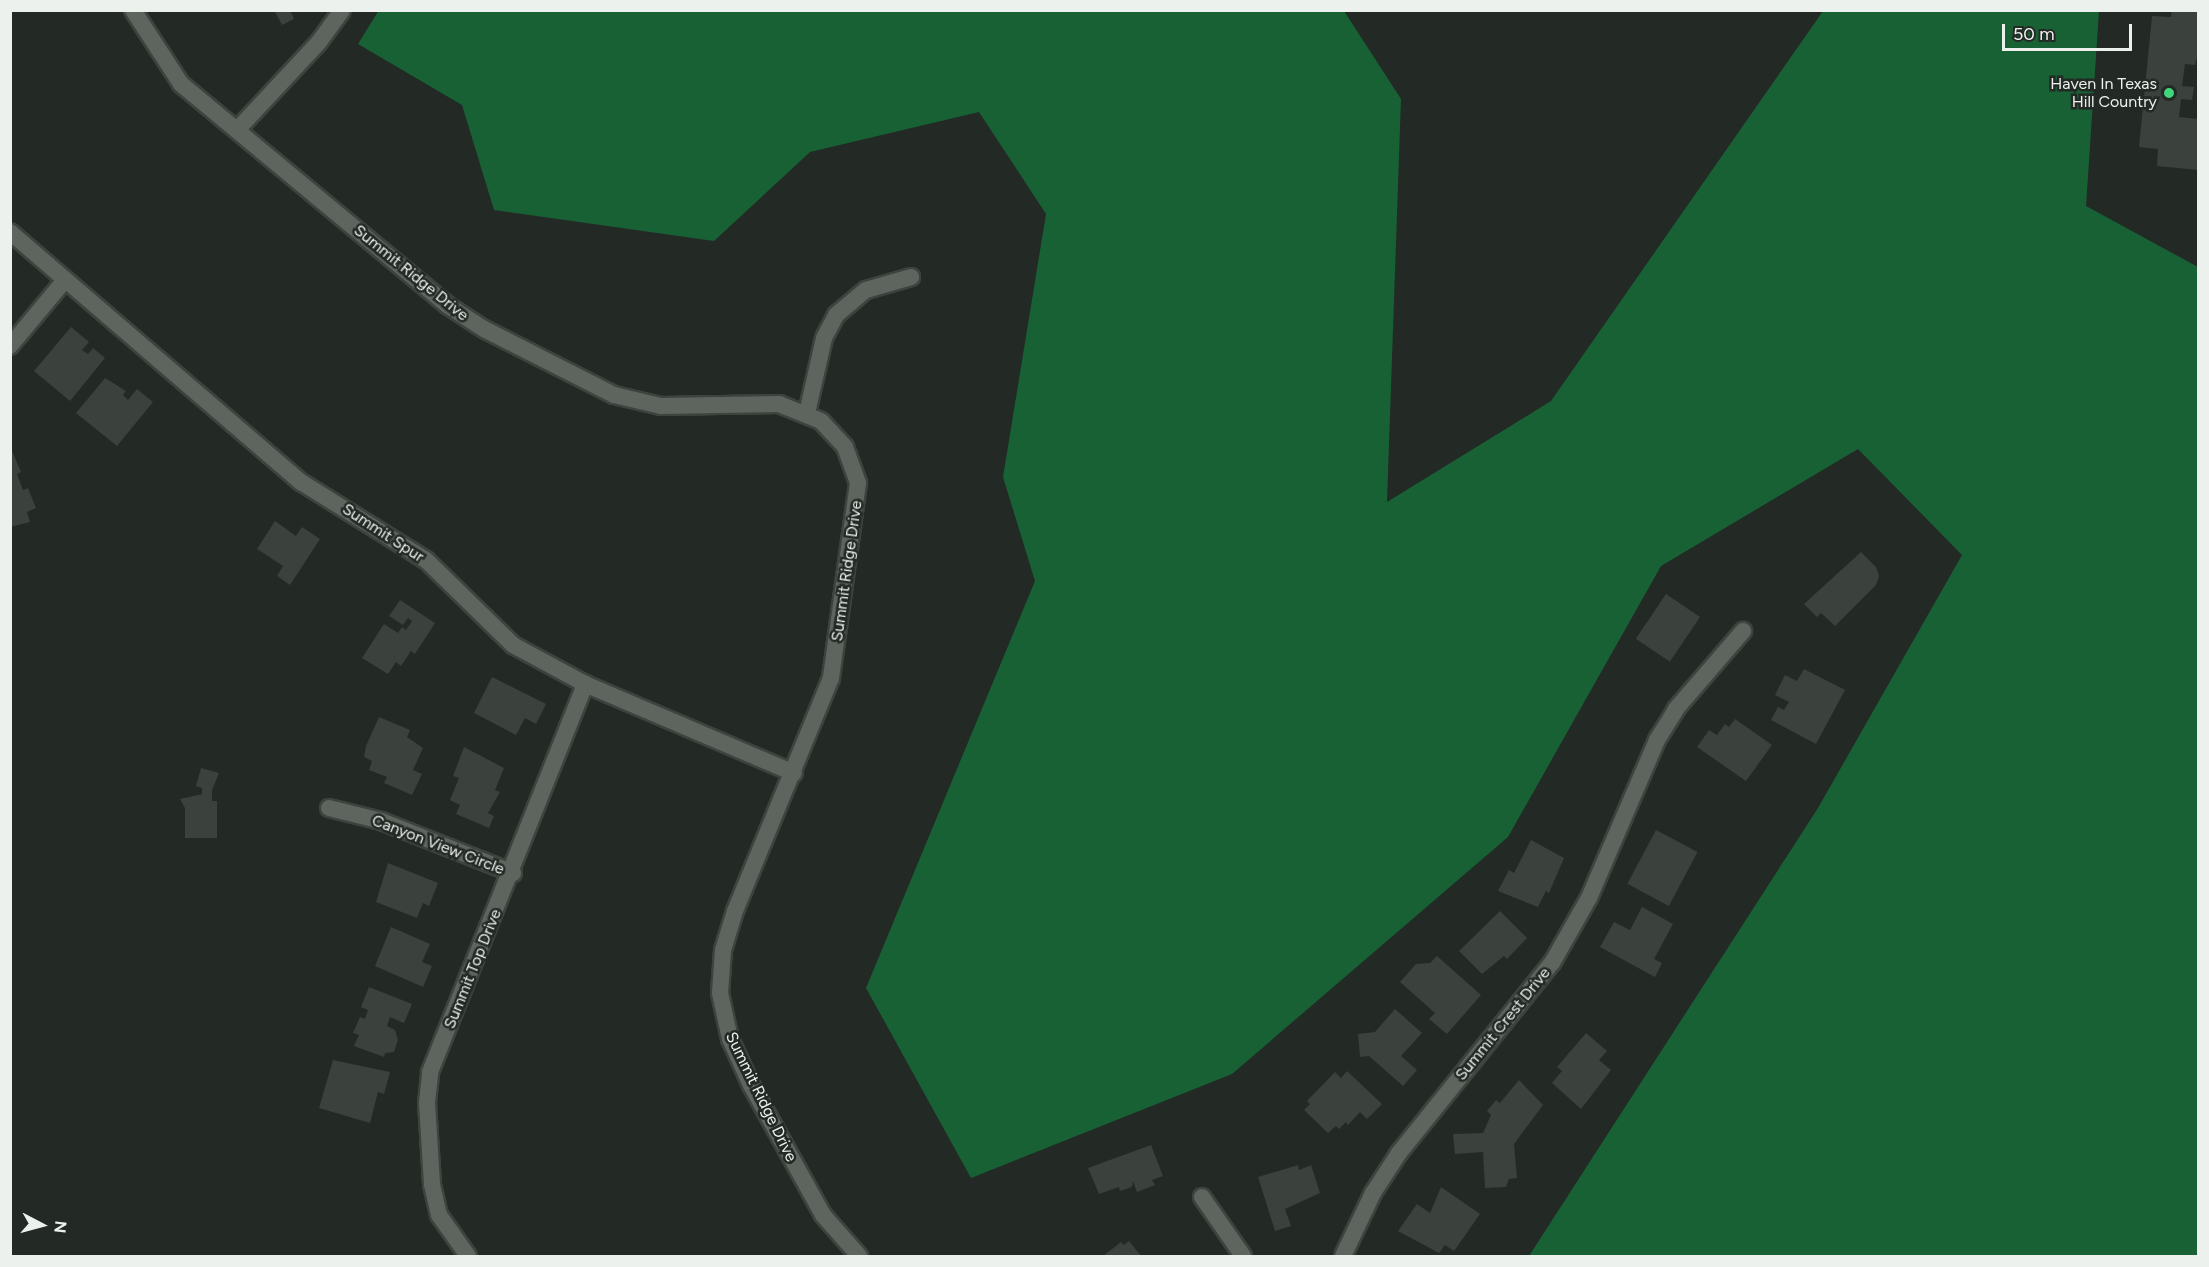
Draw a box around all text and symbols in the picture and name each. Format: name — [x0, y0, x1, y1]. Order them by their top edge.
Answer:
scale bar — [2005, 12, 2136, 50]
text: 50 m — [2013, 23, 2055, 45]
place label: Haven In Texas Hill Country — [2050, 74, 2157, 112]
marker: Haven In Texas Hill Country — [2162, 86, 2176, 100]
street label: Summit Ridge Drive — [350, 221, 472, 325]
street label: Summit Ridge Drive — [828, 499, 866, 643]
street label: Summit Spur — [339, 500, 427, 566]
street label: Canyon View Circle — [369, 811, 507, 879]
street label: Summit Top Drive — [440, 906, 506, 1032]
street label: Summit Crest Drive — [1452, 964, 1554, 1084]
street label: Summit Ridge Drive — [721, 1029, 801, 1165]
north arrow — [12, 1195, 72, 1255]
text: N — [50, 1220, 70, 1234]

